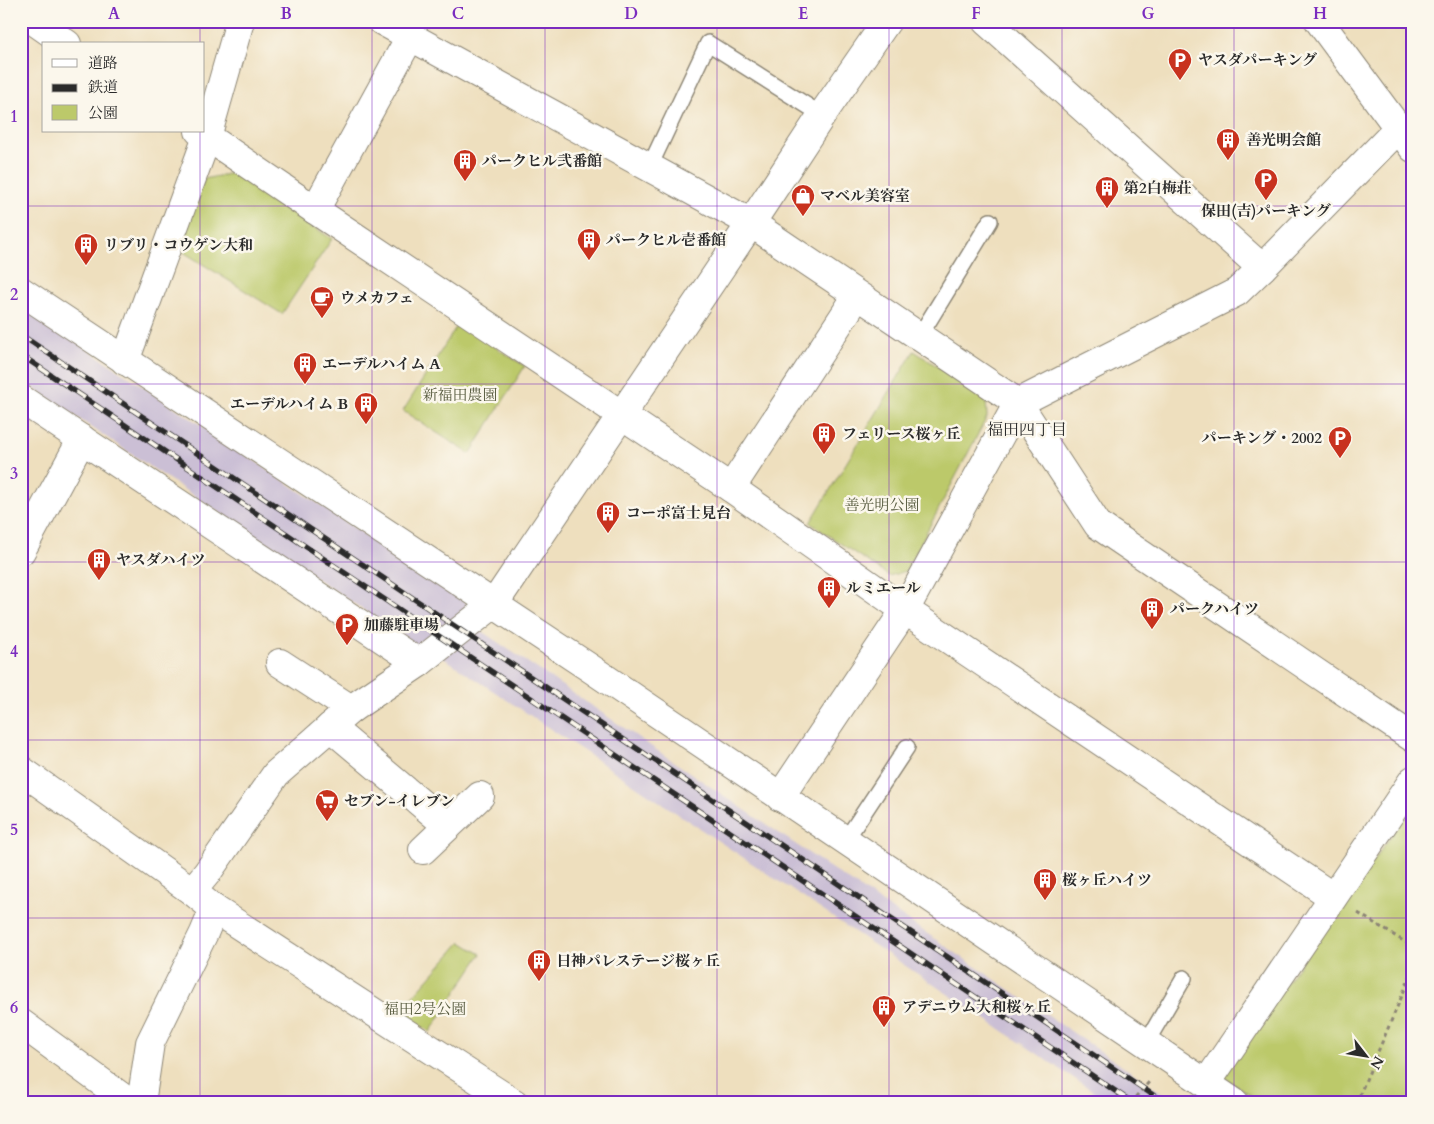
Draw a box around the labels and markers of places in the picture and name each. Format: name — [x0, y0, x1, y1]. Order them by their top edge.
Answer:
parking icon: ヤスダパーキング — [1167, 47, 1193, 81]
place label: ヤスダパーキング — [1198, 50, 1317, 70]
building icon: 善光明会館 — [1215, 127, 1241, 161]
place label: 善光明会館 — [1246, 130, 1321, 150]
building icon: パークヒル弐番館 — [452, 148, 478, 182]
place label: パークヒル弐番館 — [482, 151, 602, 171]
parking icon: 保田(吉)パーキング — [1253, 167, 1279, 201]
building icon: 第2白梅荘 — [1094, 175, 1120, 209]
place label: 第2白梅荘 — [1124, 178, 1192, 198]
shop icon: マベル美容室 — [790, 183, 816, 217]
place label: マベル美容室 — [820, 186, 910, 206]
place label: 保田(吉)パーキング — [1201, 201, 1331, 221]
building icon: パークヒル壱番館 — [576, 227, 602, 261]
place label: パークヒル壱番館 — [606, 230, 726, 250]
building icon: リブリ・コウゲン大和 — [73, 232, 99, 266]
place label: リブリ・コウゲン大和 — [104, 235, 253, 255]
cafe icon: ウメカフェ — [309, 285, 335, 319]
place label: ウメカフェ — [340, 288, 414, 308]
building icon: エーデルハイム A — [292, 351, 318, 385]
place label: エーデルハイム A — [322, 354, 441, 374]
building icon: エーデルハイム B — [353, 391, 379, 425]
place label: エーデルハイム B — [230, 394, 348, 414]
building icon: フェリース桜ヶ丘 — [811, 421, 837, 455]
place label: フェリース桜ヶ丘 — [842, 424, 961, 444]
parking icon: パーキング・2002 — [1327, 425, 1353, 459]
place label: パーキング・2002 — [1202, 428, 1322, 448]
building icon: コーポ富士見台 — [595, 500, 621, 534]
place label: コーポ富士見台 — [626, 503, 731, 523]
building icon: ヤスダハイツ — [86, 547, 112, 581]
place label: ヤスダハイツ — [116, 550, 206, 570]
building icon: ルミエール — [816, 575, 842, 609]
place label: ルミエール — [846, 578, 921, 598]
building icon: パークハイツ — [1139, 596, 1165, 630]
place label: パークハイツ — [1170, 599, 1259, 619]
parking icon: 加藤駐車場 — [334, 612, 360, 646]
place label: 加藤駐車場 — [364, 615, 439, 635]
supermarket icon: セブン-イレブン — [314, 788, 340, 822]
place label: セブン-イレブン — [344, 791, 455, 811]
building icon: 桜ヶ丘ハイツ — [1032, 867, 1058, 901]
place label: 桜ヶ丘ハイツ — [1062, 870, 1152, 890]
building icon: 日神パレステージ桜ヶ丘 — [526, 948, 552, 982]
place label: 日神パレステージ桜ヶ丘 — [556, 951, 720, 971]
building icon: アデニウム大和桜ヶ丘 — [871, 994, 897, 1028]
place label: アデニウム大和桜ヶ丘 — [902, 997, 1051, 1017]

